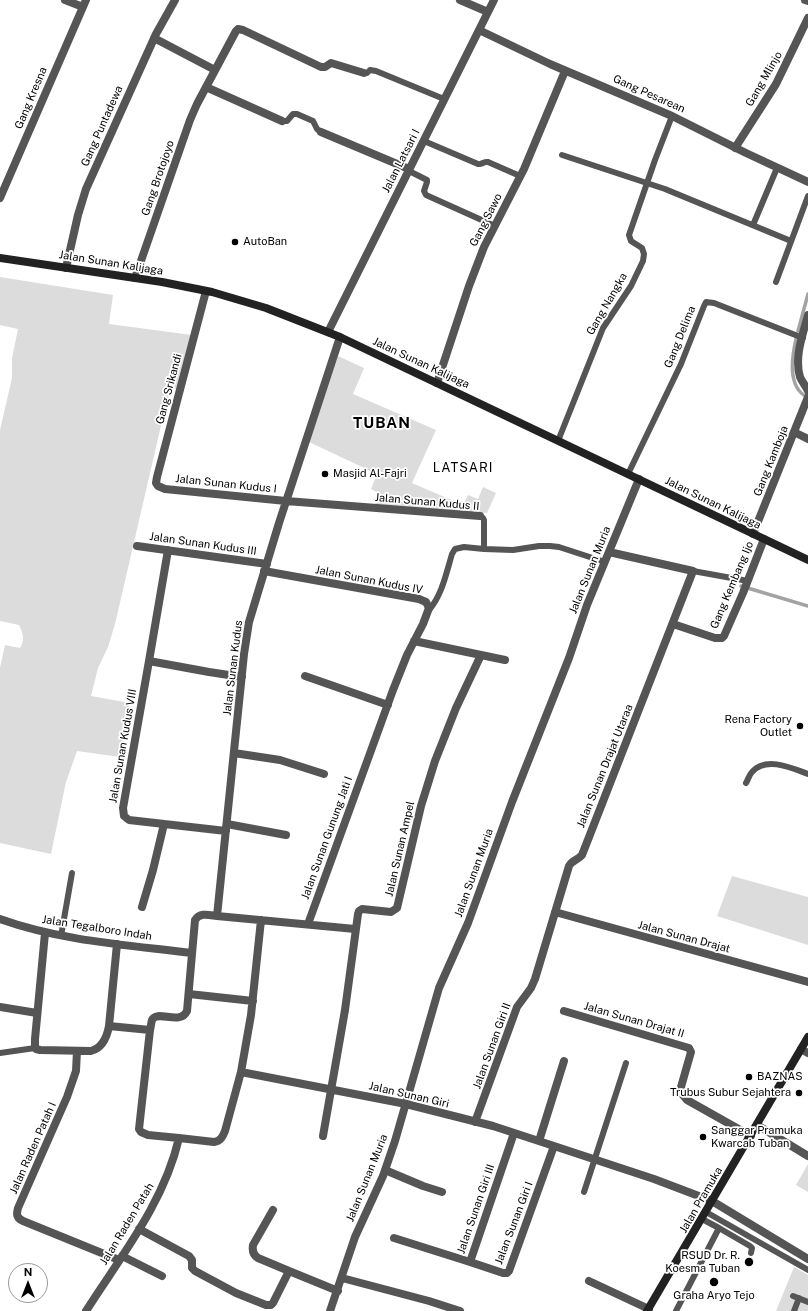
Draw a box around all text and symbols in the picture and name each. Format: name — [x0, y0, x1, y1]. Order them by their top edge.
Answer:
street label: Gang Mlinjo — [743, 49, 785, 109]
street label: Gang Kresna — [12, 65, 50, 131]
street label: Gang Pesarean — [611, 72, 687, 116]
street label: Gang Puntadewa — [78, 84, 126, 168]
street label: Jalan Latsari I — [379, 127, 423, 195]
street label: Gang Brotojoyo — [139, 139, 177, 217]
street label: Gang Sawo — [467, 191, 505, 249]
place label: AutoBan — [243, 235, 287, 249]
marker: AutoBan — [230, 237, 240, 247]
street label: Jalan Sunan Kalijaga — [58, 248, 164, 278]
street label: Gang Nangka — [584, 271, 630, 337]
street label: Gang Delima — [662, 304, 698, 370]
street label: Jalan Sunan Kalijaga — [371, 335, 471, 391]
street label: Gang Srikandi — [153, 352, 185, 426]
district label: TUBAN — [353, 414, 411, 432]
street label: Gang Kamboja — [751, 424, 791, 498]
district label: LATSARI — [433, 460, 493, 476]
place label: Masjid Al-Fajri — [333, 467, 407, 481]
marker: Masjid Al-Fajri — [320, 469, 330, 479]
street label: Jalan Sunan Kudus I — [175, 472, 277, 496]
street label: Jalan Sunan Kalijaga — [663, 474, 763, 532]
street label: Jalan Sunan Kudus II — [374, 491, 480, 513]
street label: Jalan Sunan Muria — [566, 524, 614, 616]
street label: Jalan Sunan Kudus III — [149, 530, 257, 558]
street label: Gang Kembang Ijo — [708, 539, 756, 631]
street label: Jalan Sunan Kudus IV — [314, 563, 424, 597]
street label: Jalan Sunan Kudus — [221, 620, 245, 716]
street label: Jalan Sunan Kudus VIII — [106, 688, 140, 804]
street label: Jalan Sunan Drajat Utaraa — [574, 702, 636, 830]
place label: Rena Factory Outlet — [725, 713, 792, 739]
marker: Rena Factory Outlet — [795, 721, 805, 731]
street label: Jalan Sunan Gunung Jati I — [299, 775, 355, 901]
street label: Jalan Sunan Ampel — [383, 800, 417, 898]
street label: Jalan Sunan Muria — [452, 827, 496, 919]
street label: Jalan Tegalboro Indah — [41, 913, 153, 943]
street label: Jalan Sunan Drajat — [636, 918, 732, 956]
street label: Jalan Sunan Drajat II — [582, 999, 686, 1041]
street label: Jalan Sunan Giri II — [470, 1001, 514, 1091]
place label: BAZNAS — [757, 1070, 803, 1084]
marker: BAZNAS — [744, 1072, 754, 1082]
street label: Jalan Sunan Giri — [368, 1079, 450, 1111]
place label: Trubus Subur Sejahtera — [670, 1086, 791, 1100]
marker: Trubus Subur Sejahtera — [794, 1088, 804, 1098]
street label: Jalan Raden Patah I — [7, 1100, 59, 1196]
place label: Sanggar Pramuka Kwarcab Tuban — [711, 1124, 802, 1150]
street label: Jalan Sunan Muria — [343, 1132, 391, 1224]
marker: Sanggar Pramuka Kwarcab Tuban — [698, 1132, 708, 1142]
street label: Jalan Sunan Giri III — [454, 1162, 498, 1256]
street label: Jalan Pramuka — [677, 1165, 725, 1235]
street label: Jalan Sunan Giri I — [492, 1180, 536, 1266]
street label: Jalan Raden Patah — [97, 1181, 157, 1267]
place label: RSUD Dr. R. Koesma Tuban — [665, 1249, 740, 1275]
marker: RSUD Dr. R. Koesma Tuban — [743, 1256, 755, 1268]
north arrow — [8, 1263, 48, 1303]
text: N — [24, 1266, 32, 1278]
marker: Graha Aryo Tejo — [708, 1276, 720, 1288]
place label: Graha Aryo Tejo — [673, 1289, 755, 1303]

